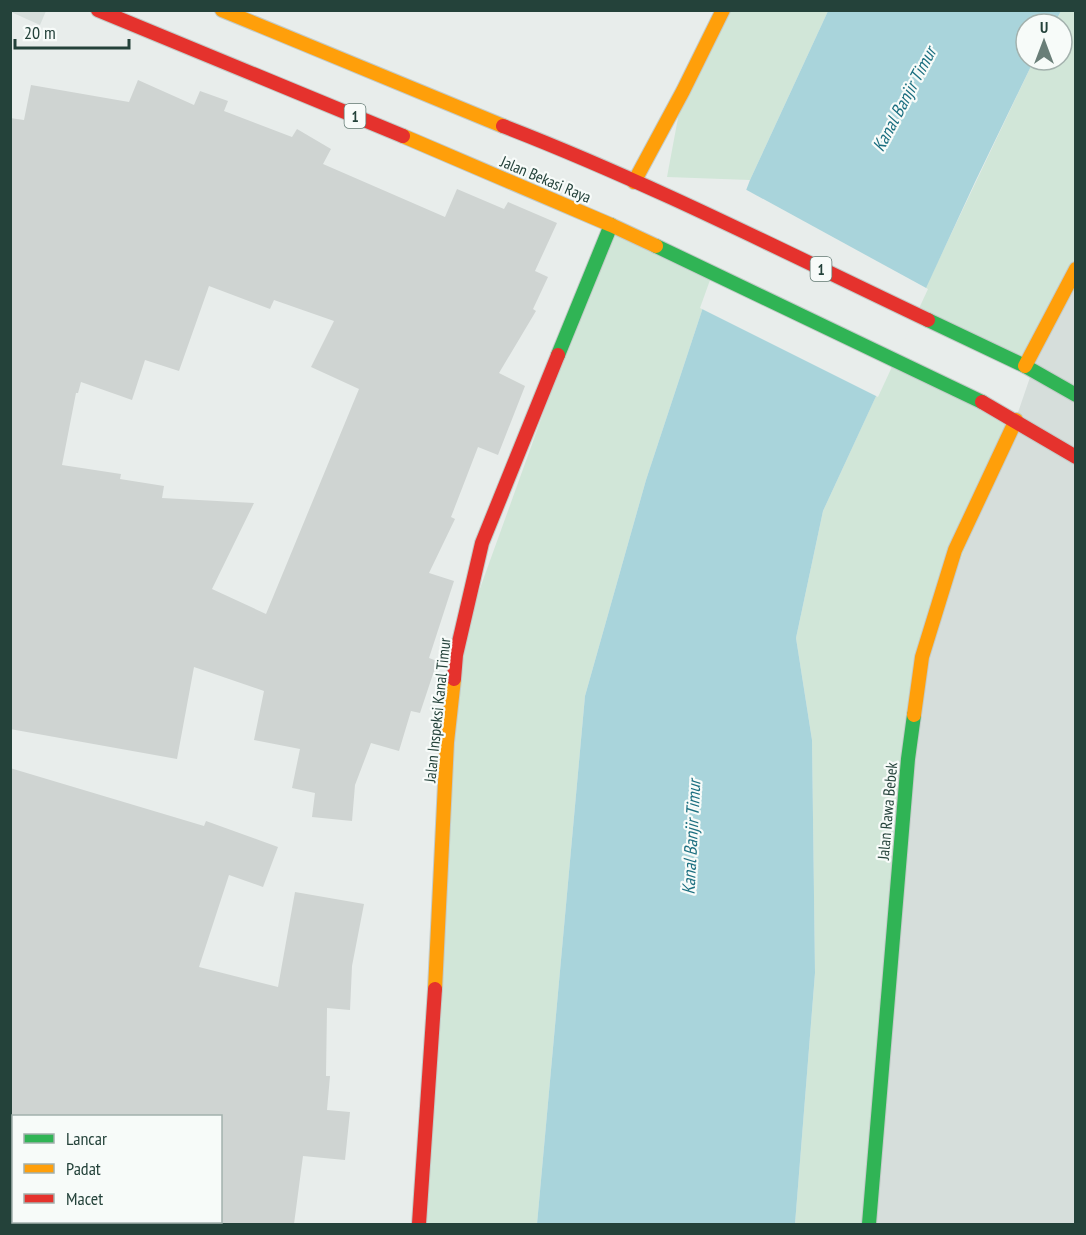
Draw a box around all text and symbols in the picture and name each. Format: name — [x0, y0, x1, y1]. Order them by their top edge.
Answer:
scale bar — [15, 12, 129, 50]
north arrow — [1014, 12, 1074, 72]
text: U — [1040, 17, 1048, 37]
text: 20 m — [24, 21, 56, 44]
water label: Kanal Banjir Timur — [867, 40, 943, 155]
road number: 1 — [344, 104, 366, 128]
street label: Jalan Bekasi Raya — [497, 151, 594, 207]
road number: 1 — [810, 257, 832, 281]
street label: Jalan Inspeksi Kanal Timur — [419, 636, 455, 784]
street label: Jalan Rawa Bebek — [873, 761, 901, 862]
water label: Kanal Banjir Timur — [677, 776, 706, 895]
legend — [12, 1115, 222, 1223]
text: Lancar — [66, 1127, 107, 1150]
text: Padat — [66, 1157, 101, 1180]
text: Macet — [66, 1187, 103, 1210]

